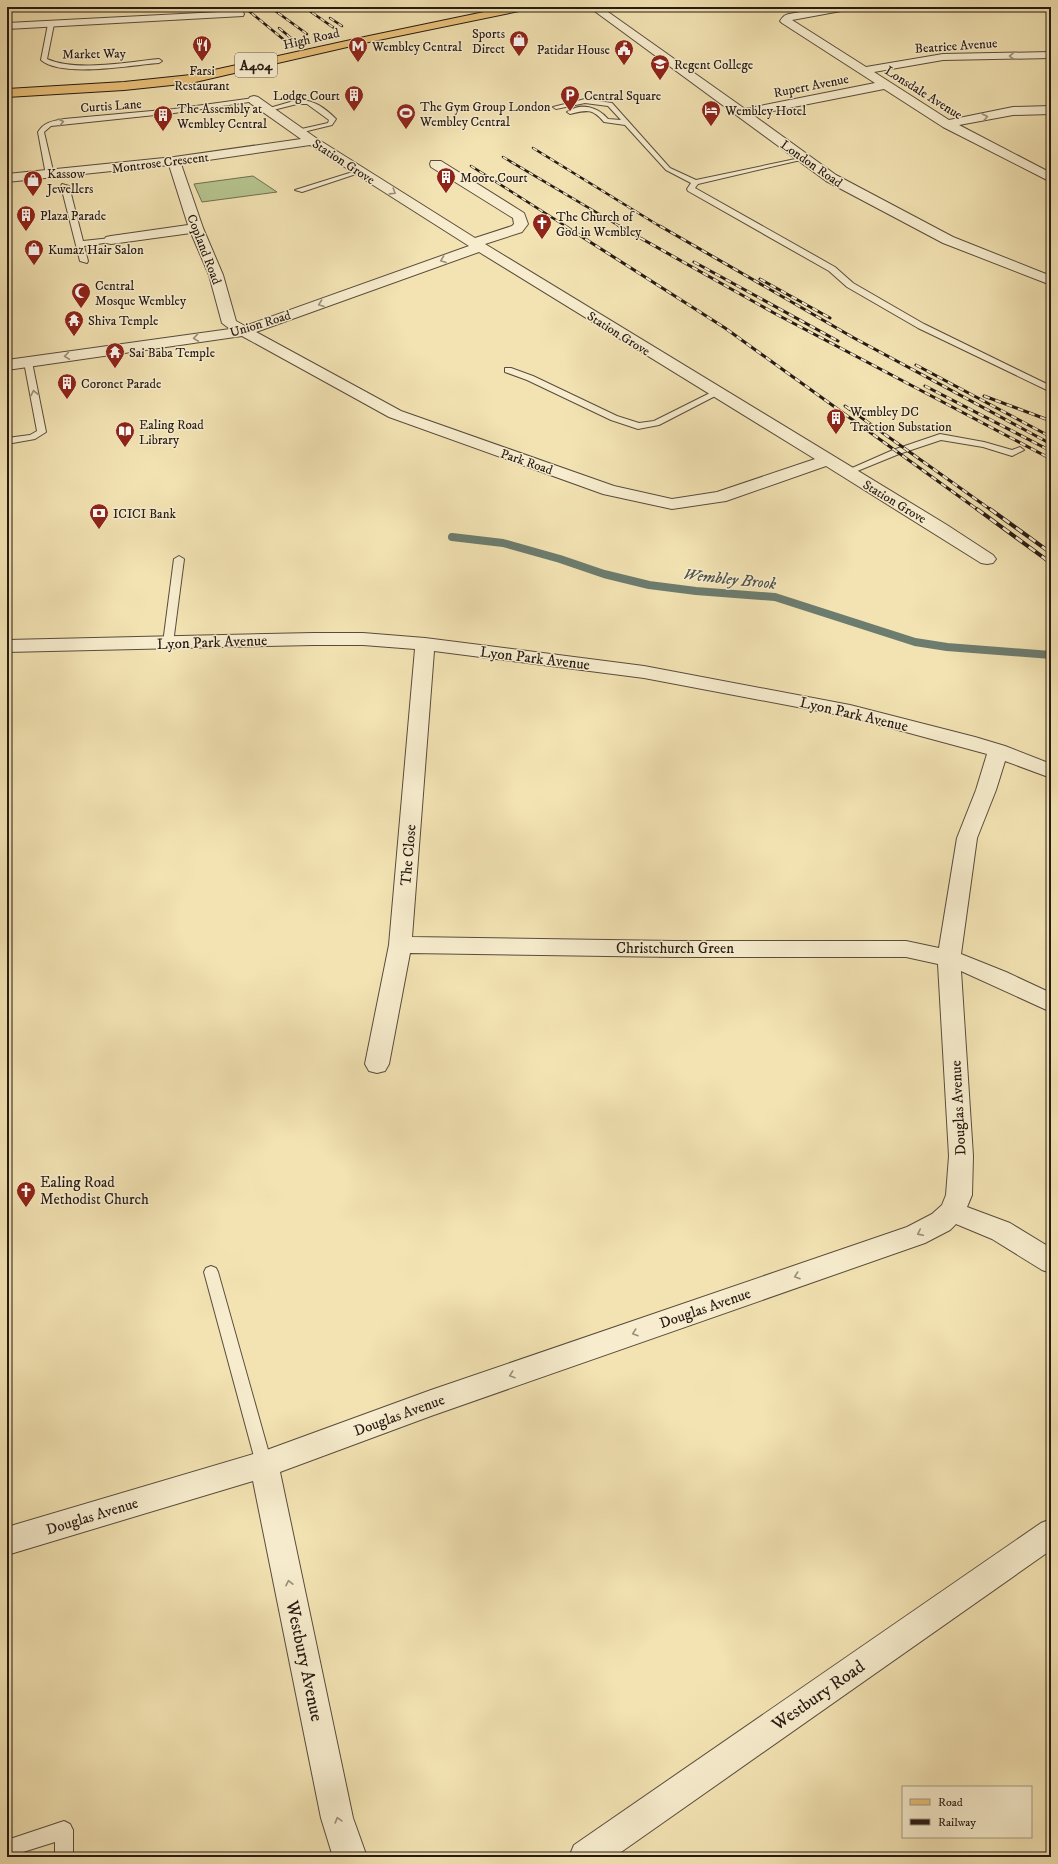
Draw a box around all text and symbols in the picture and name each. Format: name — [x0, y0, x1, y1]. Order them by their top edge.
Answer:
street label: High Road — [282, 25, 341, 53]
place label: Sports Direct — [472, 26, 505, 57]
shop icon: Sports Direct — [508, 29, 530, 57]
restaurant icon: Farsi Restaurant — [191, 34, 213, 62]
metro station icon: Wembley Central — [347, 35, 369, 63]
street label: Beatrice Avenue — [914, 35, 998, 57]
public building icon: Patidar House — [613, 38, 635, 66]
place label: Wembley Central — [371, 39, 462, 55]
place label: Patidar House — [537, 42, 610, 58]
street label: Market Way — [62, 45, 127, 63]
one-way arrow — [1009, 52, 1015, 60]
road number: A404 — [235, 53, 277, 77]
school or university icon: Regent College — [649, 53, 671, 81]
place label: Regent College — [674, 57, 753, 73]
place label: Farsi Restaurant — [174, 63, 230, 94]
street label: Lonsdale Avenue — [882, 63, 965, 123]
street label: Rupert Avenue — [772, 71, 850, 101]
building icon: Lodge Court — [343, 84, 365, 112]
parking icon: Central Square — [559, 84, 581, 112]
place label: Lodge Court — [273, 88, 340, 104]
place label: Central Square — [584, 88, 661, 104]
street label: Curtis Lane — [80, 96, 142, 116]
place label: The Gym Group London Wembley Central — [419, 99, 551, 130]
hotel icon: Wembley Hotel — [700, 99, 722, 127]
place label: The Assembly at Wembley Central — [176, 101, 267, 132]
sports icon: The Gym Group London Wembley Central — [395, 102, 417, 130]
place label: Wembley Hotel — [724, 103, 806, 119]
building icon: The Assembly at Wembley Central — [152, 104, 174, 132]
one-way arrow — [982, 113, 989, 121]
one-way arrow — [57, 118, 64, 126]
street label: Station Grove — [309, 136, 378, 188]
street label: London Road — [777, 137, 846, 191]
street label: Montrose Crescent — [111, 149, 210, 177]
place label: Kassow Jewellers — [46, 166, 93, 197]
building icon: Moore Court — [435, 166, 457, 194]
shop icon: Kassow Jewellers — [22, 169, 44, 197]
place label: Moore Court — [460, 170, 528, 186]
one-way arrow — [388, 187, 395, 194]
building icon: Plaza Parade — [15, 204, 37, 232]
place label: Plaza Parade — [40, 208, 106, 224]
place label: The Church of God in Wembley — [556, 209, 642, 240]
street label: Copland Road — [183, 212, 225, 287]
church icon: The Church of God in Wembley — [531, 212, 553, 240]
shop icon: Kumaz Hair Salon — [23, 238, 45, 266]
place label: Kumaz Hair Salon — [48, 242, 144, 258]
one-way arrow — [440, 256, 447, 264]
place label: Central Mosque Wembley — [95, 278, 187, 309]
mosque icon: Central Mosque Wembley — [70, 281, 92, 309]
one-way arrow — [317, 299, 324, 307]
street label: Union Road — [228, 307, 293, 341]
street label: Station Grove — [584, 308, 653, 360]
temple icon: Shiva Temple — [63, 309, 85, 337]
place label: Shiva Temple — [88, 313, 158, 329]
one-way arrow — [193, 333, 199, 342]
temple icon: Sai Baba Temple — [104, 341, 126, 369]
place label: Sai Baba Temple — [129, 345, 215, 361]
one-way arrow — [64, 351, 70, 360]
building icon: Coronet Parade — [56, 372, 78, 400]
place label: Coronet Parade — [81, 376, 161, 392]
one-way arrow — [31, 390, 39, 396]
place label: Wembley DC Traction Substation — [849, 404, 952, 435]
building icon: Wembley DC Traction Substation — [825, 407, 847, 435]
place label: Ealing Road Library — [139, 417, 204, 448]
library icon: Ealing Road Library — [114, 420, 136, 448]
street label: Park Road — [499, 446, 555, 478]
street label: Station Grove — [860, 477, 929, 527]
bank icon: ICICI Bank — [88, 502, 110, 530]
place label: ICICI Bank — [113, 506, 176, 522]
water label: Wembley Brook — [682, 564, 778, 594]
street label: Lyon Park Avenue — [156, 631, 268, 654]
street label: Lyon Park Avenue — [479, 642, 591, 675]
street label: Lyon Park Avenue — [798, 693, 910, 736]
street label: The Close — [396, 824, 421, 887]
street label: Christchurch Green — [616, 939, 734, 958]
street label: Douglas Avenue — [947, 1060, 970, 1156]
place label: Ealing Road Methodist Church — [40, 1173, 149, 1209]
church icon: Ealing Road Methodist Church — [15, 1180, 37, 1208]
one-way arrow — [916, 1228, 924, 1236]
one-way arrow — [794, 1272, 801, 1280]
street label: Douglas Avenue — [657, 1284, 753, 1333]
one-way arrow — [631, 1328, 638, 1336]
one-way arrow — [508, 1371, 515, 1379]
street label: Douglas Avenue — [351, 1390, 447, 1441]
street label: Douglas Avenue — [44, 1493, 141, 1540]
one-way arrow — [285, 1580, 294, 1586]
street label: Westbury Avenue — [280, 1598, 328, 1724]
street label: Westbury Road — [767, 1656, 869, 1736]
legend — [902, 1786, 1032, 1838]
text: Road — [938, 1795, 963, 1810]
text: Railway — [938, 1815, 976, 1830]
one-way arrow — [334, 1817, 343, 1824]

